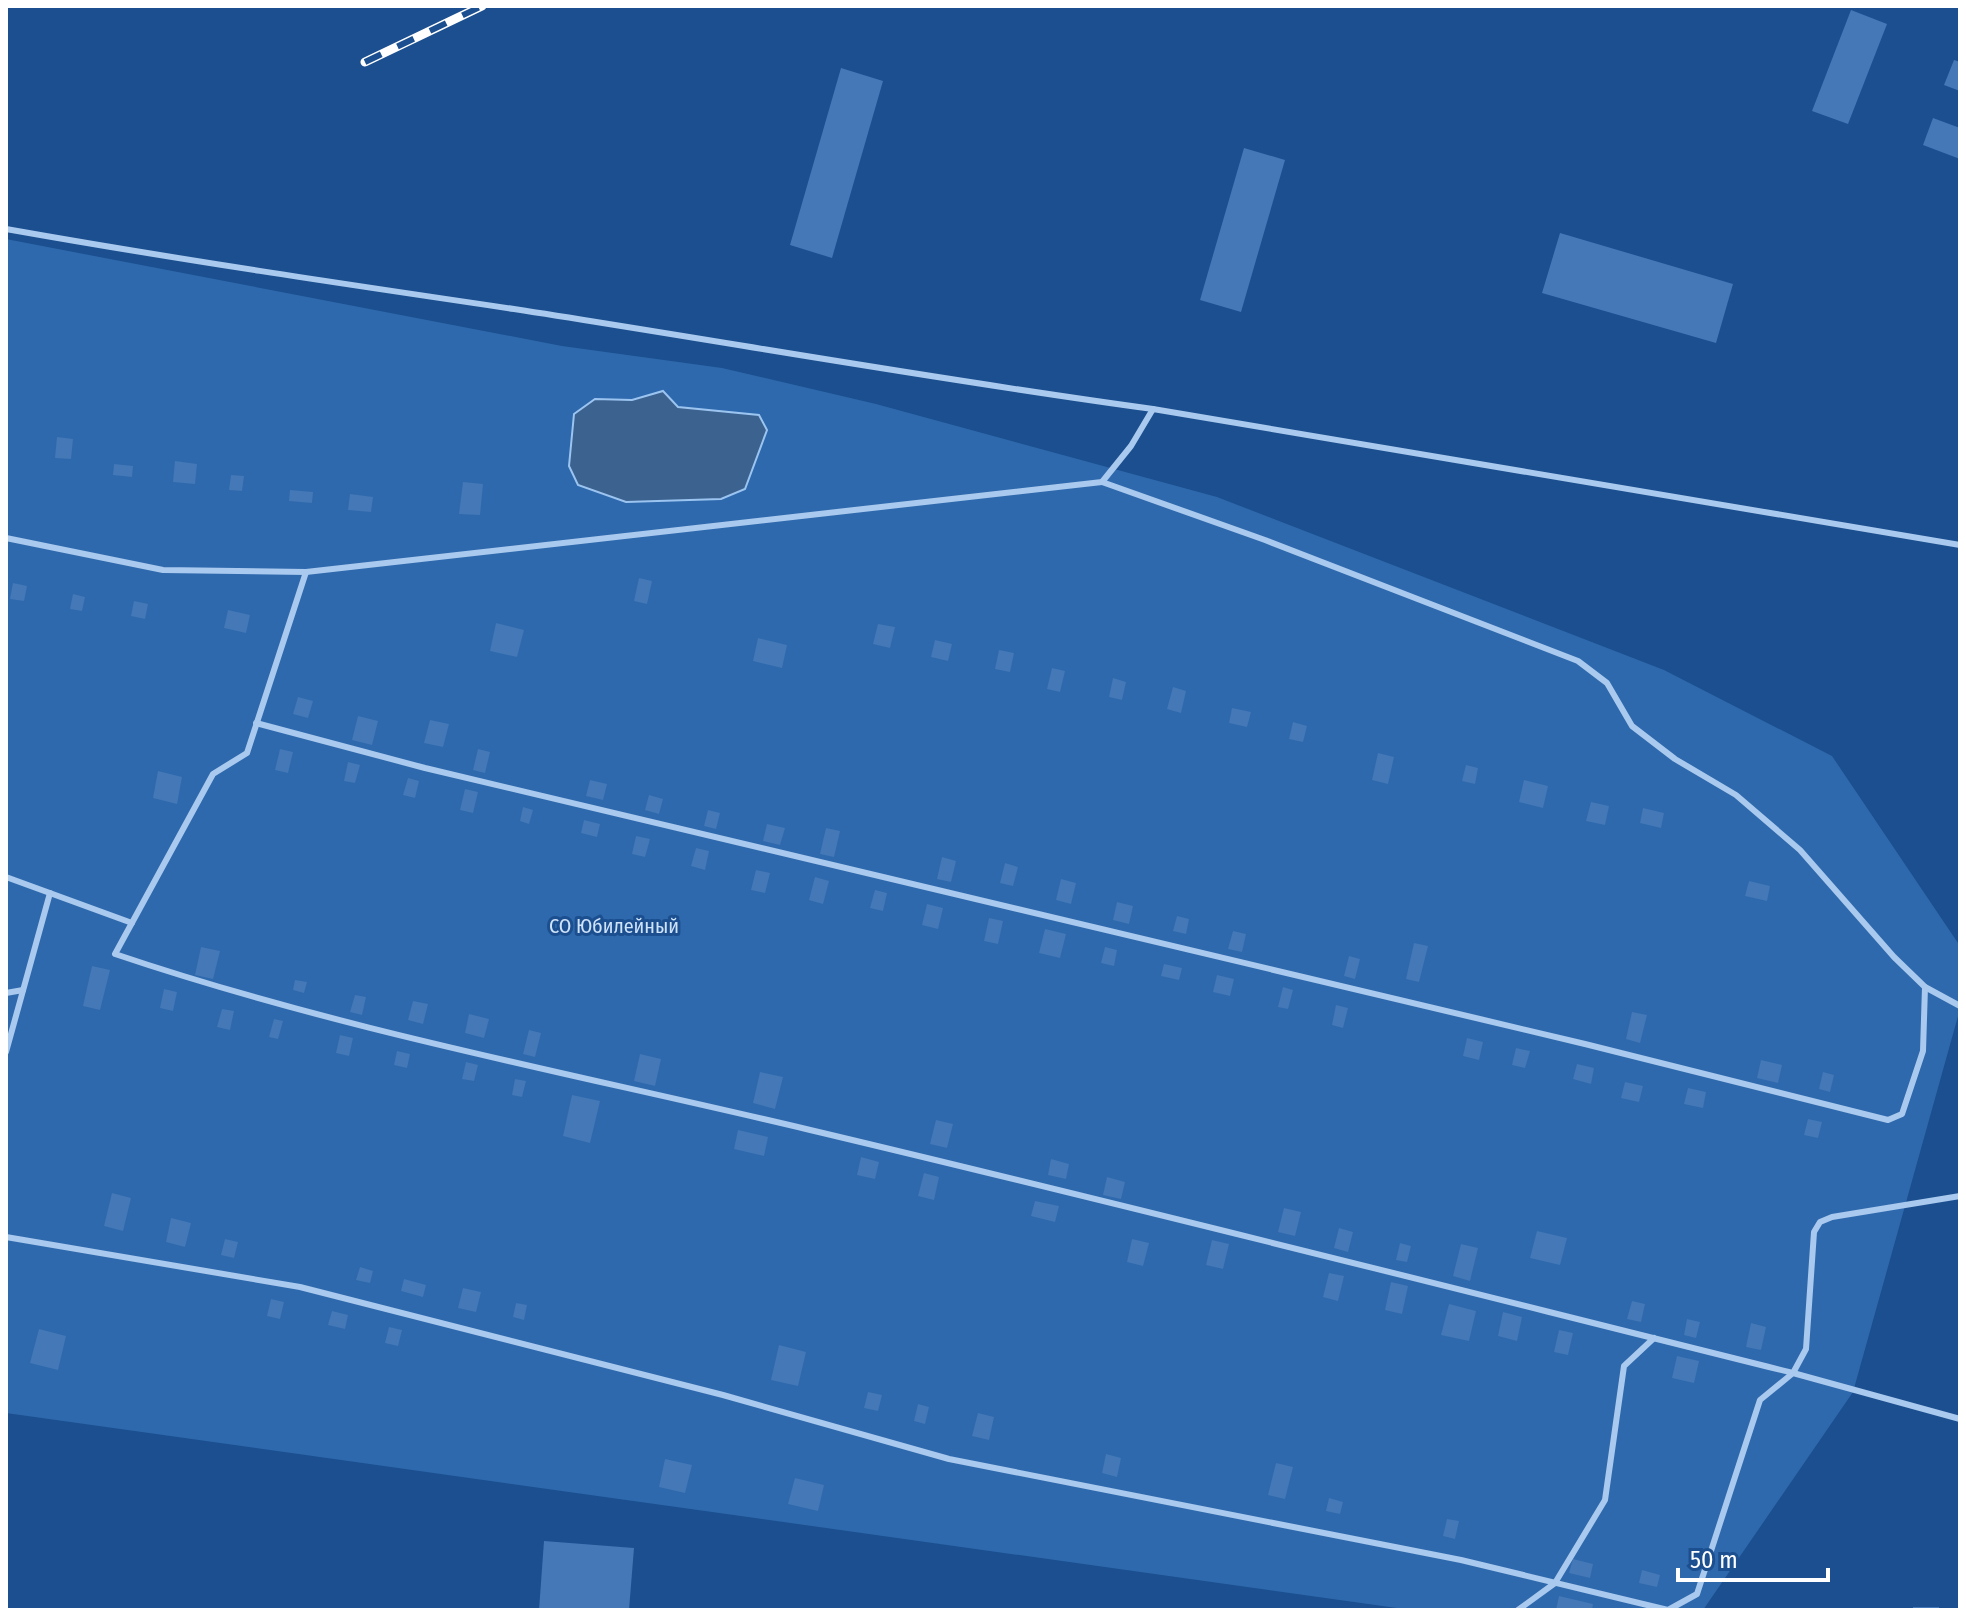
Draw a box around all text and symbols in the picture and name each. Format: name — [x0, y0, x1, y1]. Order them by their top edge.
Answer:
park label: СО Юбилейный — [549, 914, 679, 938]
scale bar — [1678, 1532, 1828, 1582]
text: 50 m — [1690, 1546, 1738, 1574]

